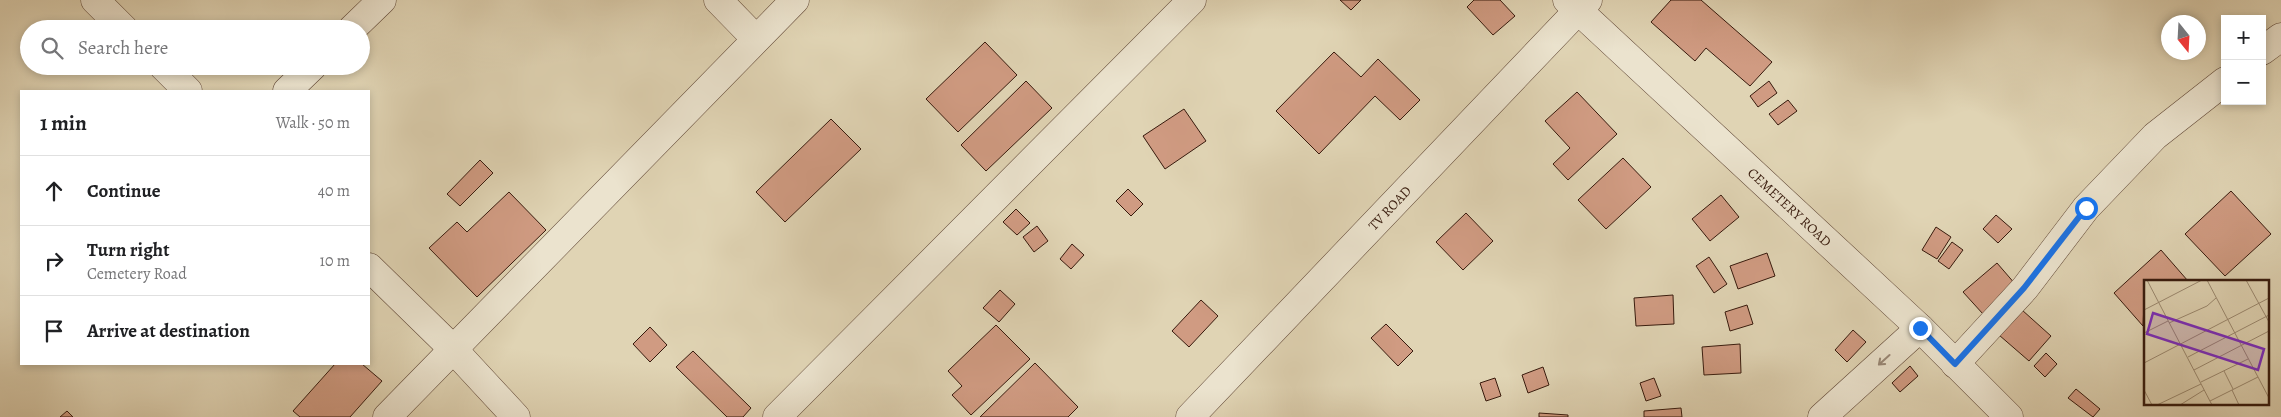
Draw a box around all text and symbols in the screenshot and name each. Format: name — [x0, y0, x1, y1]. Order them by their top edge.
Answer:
north arrow — [2161, 15, 2206, 60]
map controls — [2221, 15, 2266, 105]
button: + — [2221, 15, 2266, 60]
search box — [20, 20, 370, 75]
icon: search — [38, 34, 66, 62]
text: Search here — [78, 35, 168, 61]
button: − — [2221, 60, 2266, 105]
text: 1 min — [40, 109, 87, 137]
text: Walk · 50 m — [276, 112, 350, 134]
street label: CEMETERY ROAD — [1744, 163, 1836, 251]
icon: ahead — [40, 177, 68, 205]
text: Continue — [87, 178, 161, 204]
text: 40 m — [318, 180, 350, 202]
street label: TV ROAD — [1364, 181, 1416, 234]
route start — [2075, 197, 2098, 220]
text: Turn right — [87, 237, 169, 263]
icon: right — [40, 247, 68, 275]
text: 10 m — [320, 250, 350, 272]
text: Cemetery Road — [87, 263, 187, 285]
inset map — [2144, 280, 2268, 404]
icon: arrive — [40, 317, 68, 345]
route end — [1909, 317, 1932, 340]
text: Arrive at destination — [87, 318, 250, 344]
one-way arrow — [1878, 355, 1891, 366]

